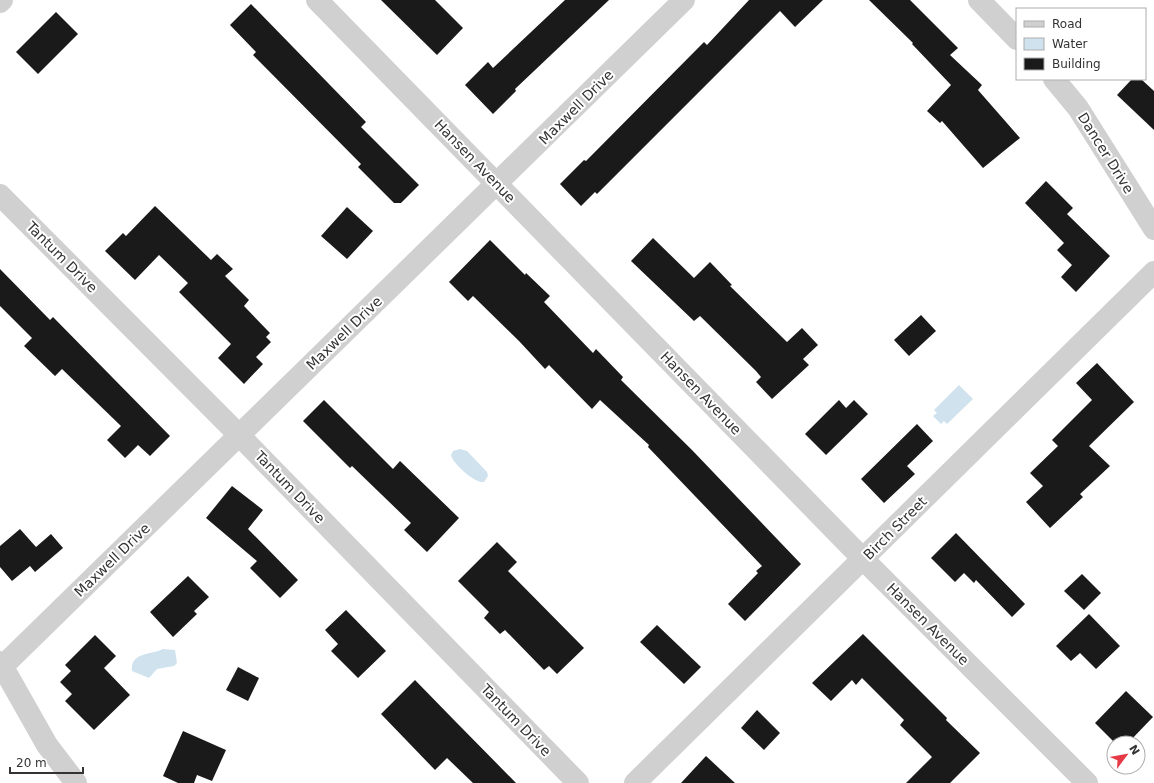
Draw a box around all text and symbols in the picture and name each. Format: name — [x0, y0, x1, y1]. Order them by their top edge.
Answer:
legend — [1016, 8, 1146, 80]
text: Road — [1052, 17, 1082, 31]
text: Water — [1052, 37, 1088, 51]
text: Building — [1052, 57, 1101, 71]
street label: Maxwell Drive — [535, 66, 617, 148]
street label: Dancer Drive — [1075, 110, 1137, 196]
street label: Hansen Avenue — [431, 116, 519, 206]
street label: Tantum Drive — [23, 218, 101, 296]
street label: Maxwell Drive — [303, 293, 385, 373]
street label: Hansen Avenue — [657, 348, 745, 438]
street label: Tantum Drive — [251, 447, 328, 526]
street label: Birch Street — [860, 493, 930, 563]
street label: Maxwell Drive — [71, 520, 153, 600]
street label: Hansen Avenue — [884, 580, 972, 668]
street label: Tantum Drive — [477, 680, 554, 759]
north arrow — [1106, 735, 1146, 775]
text: N — [1126, 743, 1142, 757]
scale bar — [10, 749, 83, 775]
text: 20 m — [16, 756, 47, 770]

